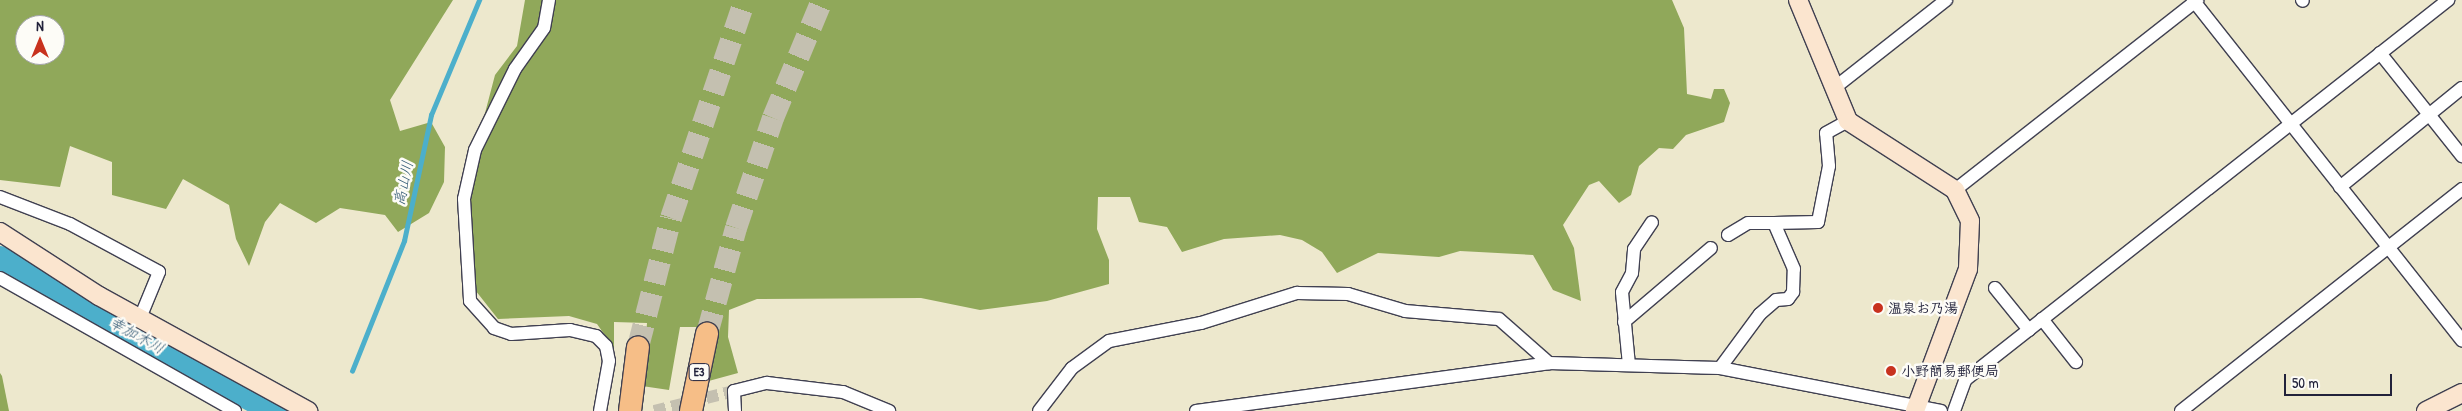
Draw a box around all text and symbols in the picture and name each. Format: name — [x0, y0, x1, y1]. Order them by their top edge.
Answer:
north arrow — [15, 15, 65, 65]
text: N — [36, 16, 44, 35]
water label: 高山川 — [390, 159, 416, 207]
place label: 温泉お乃湯 — [1888, 300, 1958, 316]
marker: 温泉お乃湯 — [1872, 302, 1884, 314]
water label: 幸加木川 — [106, 313, 168, 357]
road number: E3 — [688, 362, 710, 382]
place label: 小野簡易郵便局 — [1901, 363, 1999, 379]
scale bar — [2287, 364, 2394, 396]
marker: 小野簡易郵便局 — [1885, 365, 1897, 377]
text: 50 m — [2292, 372, 2319, 393]

